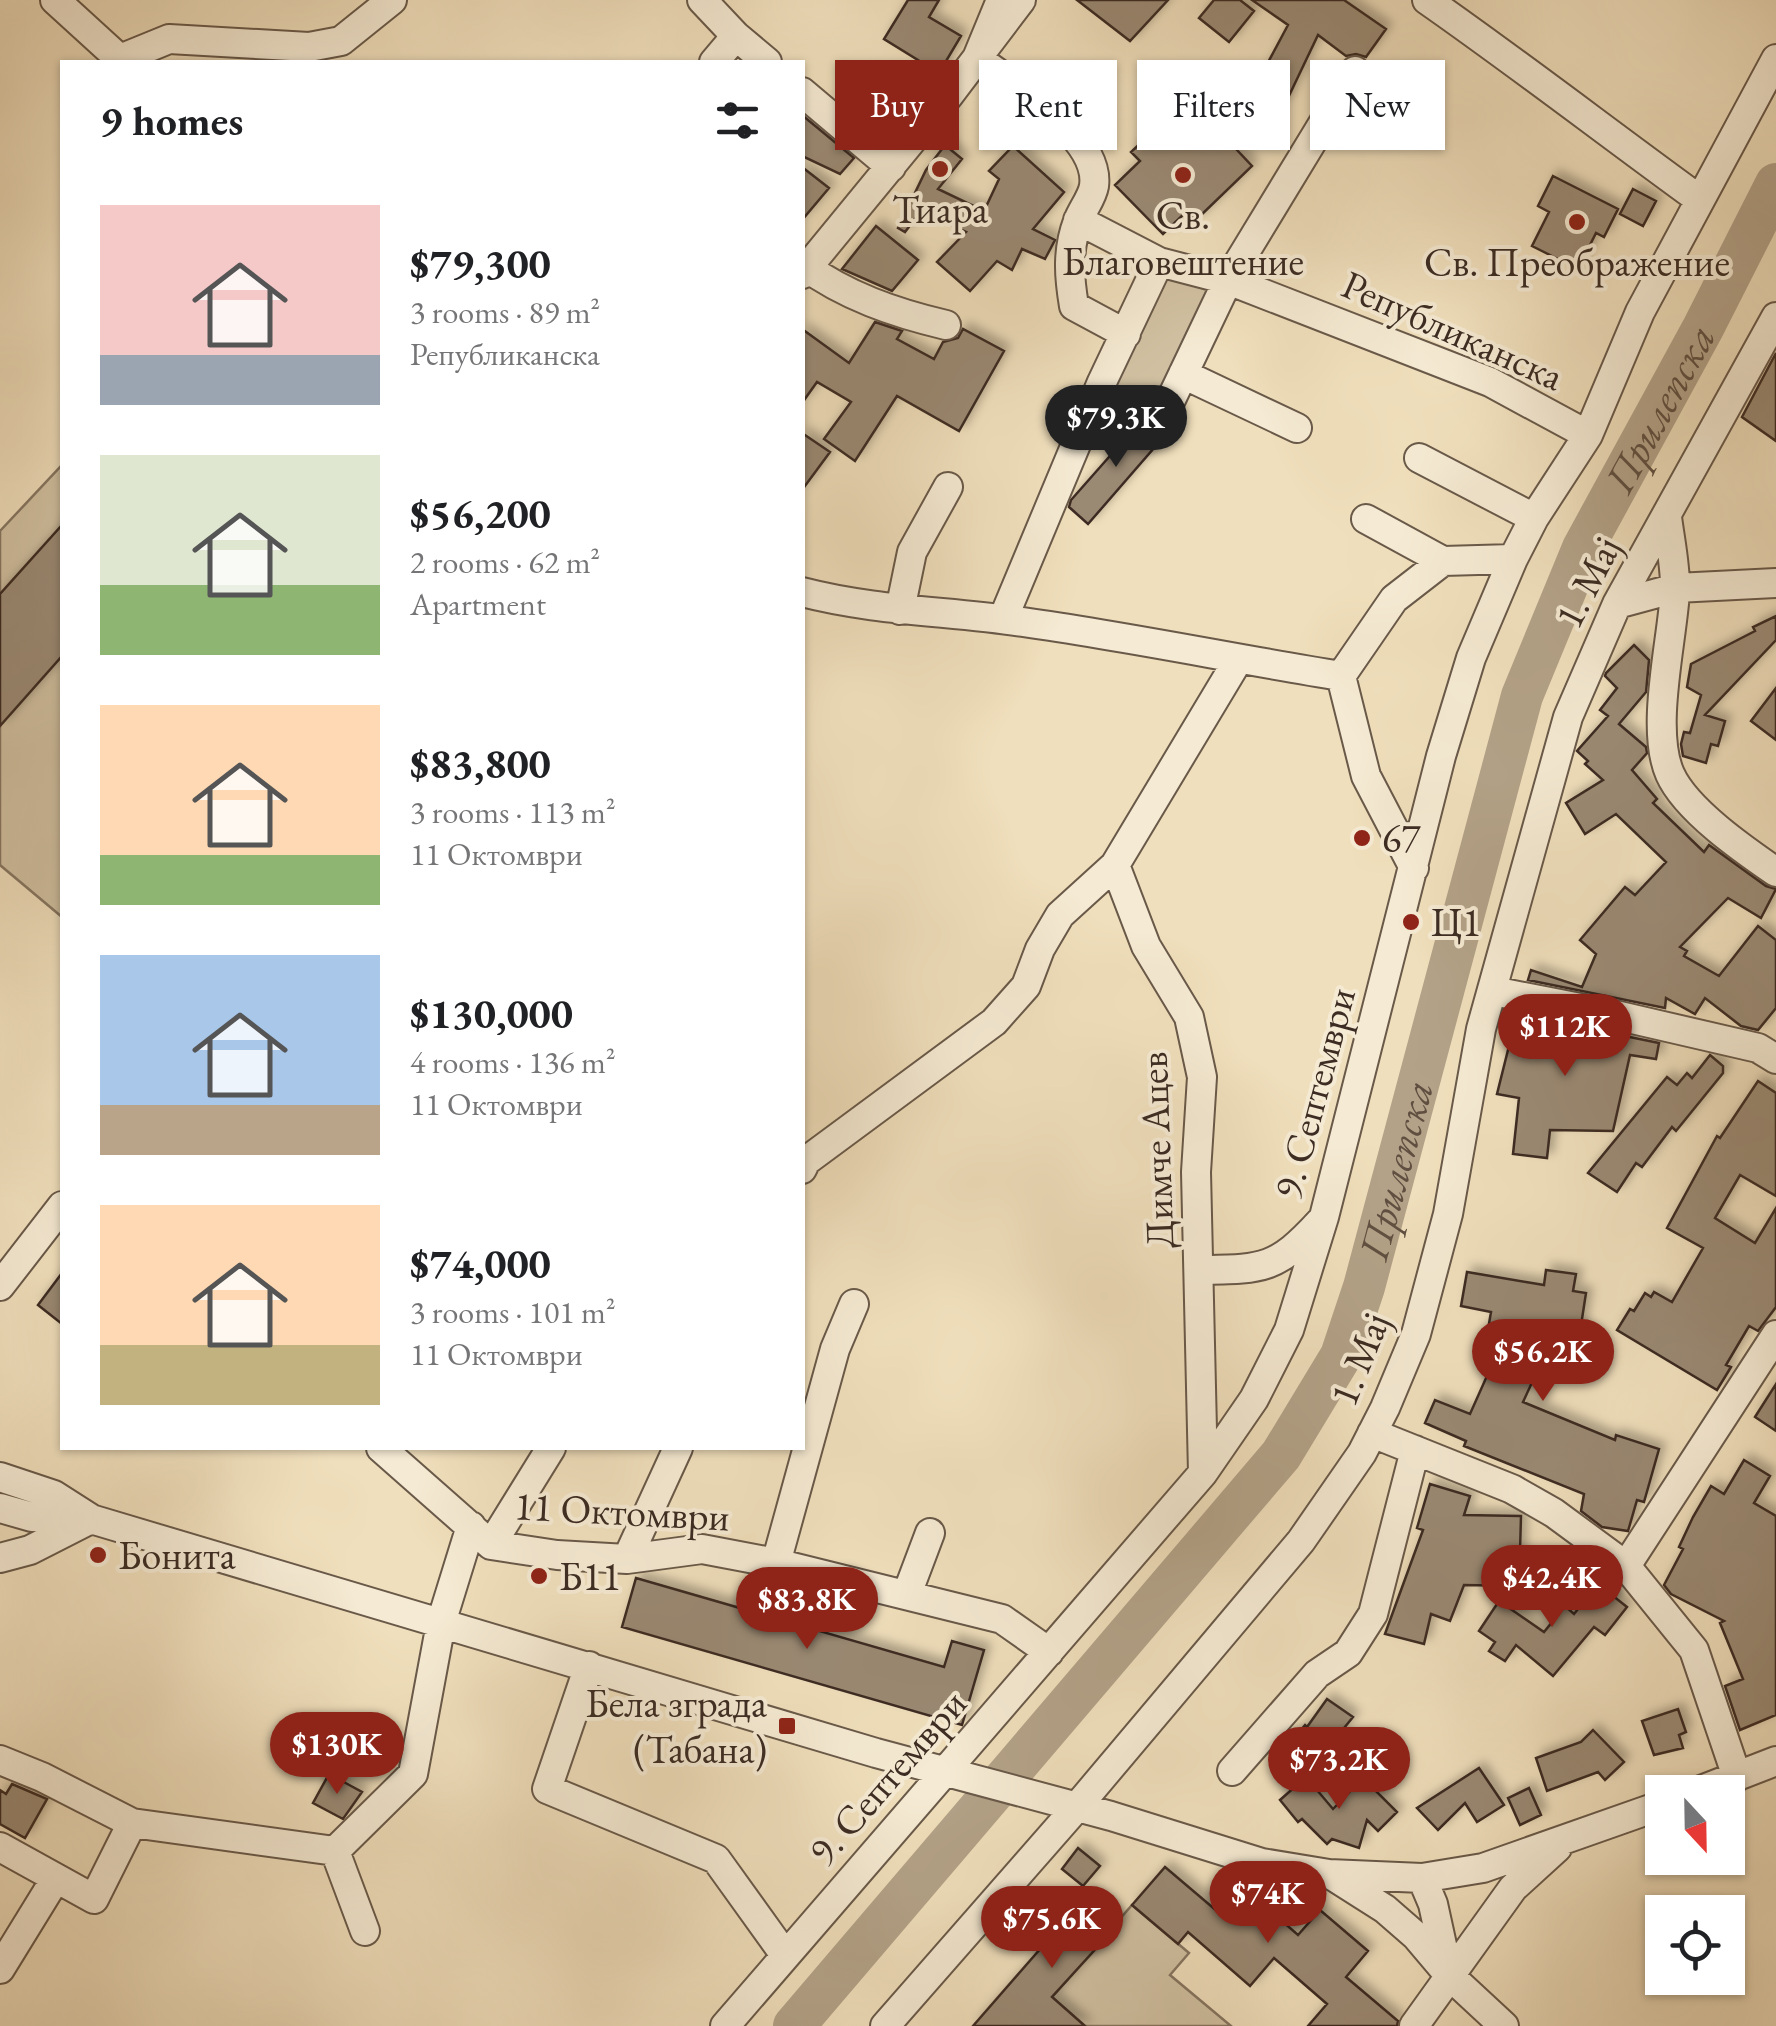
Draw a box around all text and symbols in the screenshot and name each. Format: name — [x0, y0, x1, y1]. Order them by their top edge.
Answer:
chip: Buy — [835, 60, 959, 150]
chip: Rent — [979, 60, 1117, 150]
chip: Filters — [1137, 60, 1290, 150]
chip: New — [1310, 60, 1445, 150]
text: 9 homes — [100, 93, 243, 148]
icon: filters — [710, 93, 765, 148]
marker: Тиара — [929, 158, 951, 180]
marker: Св. Благовештение — [1172, 164, 1194, 186]
place label: Тиара — [892, 183, 988, 235]
place label: Св. Благовештение — [1062, 189, 1304, 287]
marker: Св. Преображение — [1566, 211, 1588, 233]
text: $79,300 — [410, 236, 551, 291]
place label: Св. Преображение — [1424, 236, 1730, 288]
icon: home — [180, 245, 300, 365]
street label: Републиканска — [1334, 258, 1572, 402]
text: 3 rooms · 89 m² — [410, 291, 600, 333]
water label: Прилепска — [1591, 315, 1727, 503]
text: Републиканска — [410, 333, 600, 375]
pin: $79.3K — [1035, 385, 1197, 470]
text: $79.3K — [1067, 396, 1165, 438]
text: $56,200 — [410, 486, 551, 541]
icon: home — [180, 495, 300, 615]
street label: 1. Мај — [1542, 527, 1632, 637]
text: 2 rooms · 62 m² — [410, 541, 600, 583]
text: Apartment — [410, 583, 546, 625]
text: $83,800 — [410, 736, 551, 791]
icon: home — [180, 745, 300, 865]
text: 3 rooms · 113 m² — [410, 791, 616, 833]
place label: 67 — [1382, 812, 1421, 864]
marker: 67 — [1351, 827, 1373, 849]
text: 11 Октомври — [410, 833, 583, 875]
place label: Ц1 — [1431, 896, 1481, 948]
marker: Ц1 — [1400, 911, 1422, 933]
street label: 9. Септември — [1261, 982, 1367, 1204]
text: $130,000 — [410, 986, 573, 1041]
pin: $112K — [1495, 994, 1635, 1079]
icon: home — [180, 995, 300, 1115]
text: $112K — [1520, 1005, 1610, 1047]
text: 4 rooms · 136 m² — [410, 1041, 616, 1083]
street label: Димче Ацев — [1127, 1051, 1185, 1249]
water label: Прилепска — [1345, 1074, 1446, 1267]
text: 11 Октомври — [410, 1083, 583, 1125]
text: $74,000 — [410, 1236, 551, 1291]
icon: home — [180, 1245, 300, 1365]
text: 3 rooms · 101 m² — [410, 1291, 616, 1333]
street label: 1. Мај — [1317, 1305, 1401, 1413]
pin: $56.2K — [1462, 1319, 1624, 1404]
text: $56.2K — [1494, 1330, 1592, 1372]
text: 11 Октомври — [410, 1333, 583, 1375]
street label: 11 Октомври — [513, 1479, 731, 1543]
place label: Бонита — [118, 1529, 236, 1581]
marker: Бонита — [87, 1544, 109, 1566]
pin: $42.4K — [1471, 1545, 1633, 1630]
place label: Б11 — [559, 1550, 621, 1602]
text: $42.4K — [1503, 1556, 1601, 1598]
marker: Б11 — [528, 1565, 550, 1587]
pin: $83.8K — [726, 1567, 888, 1652]
text: $83.8K — [758, 1578, 856, 1620]
place label: Бела зграда (Табана) — [585, 1677, 767, 1775]
street label: 9. Септември — [796, 1678, 978, 1876]
pin: $130K — [267, 1712, 407, 1797]
marker: Бела зграда (Табана) — [776, 1715, 798, 1737]
text: $130K — [292, 1723, 382, 1765]
pin: $73.2K — [1258, 1727, 1420, 1812]
text: $73.2K — [1290, 1738, 1388, 1780]
north arrow — [1645, 1775, 1745, 1875]
map controls — [1645, 1775, 1745, 1995]
pin: $74K — [1209, 1861, 1327, 1946]
text: $74K — [1231, 1872, 1305, 1914]
pin: $75.6K — [971, 1886, 1133, 1971]
button: locate — [1645, 1895, 1745, 1995]
text: $75.6K — [1003, 1897, 1101, 1939]

